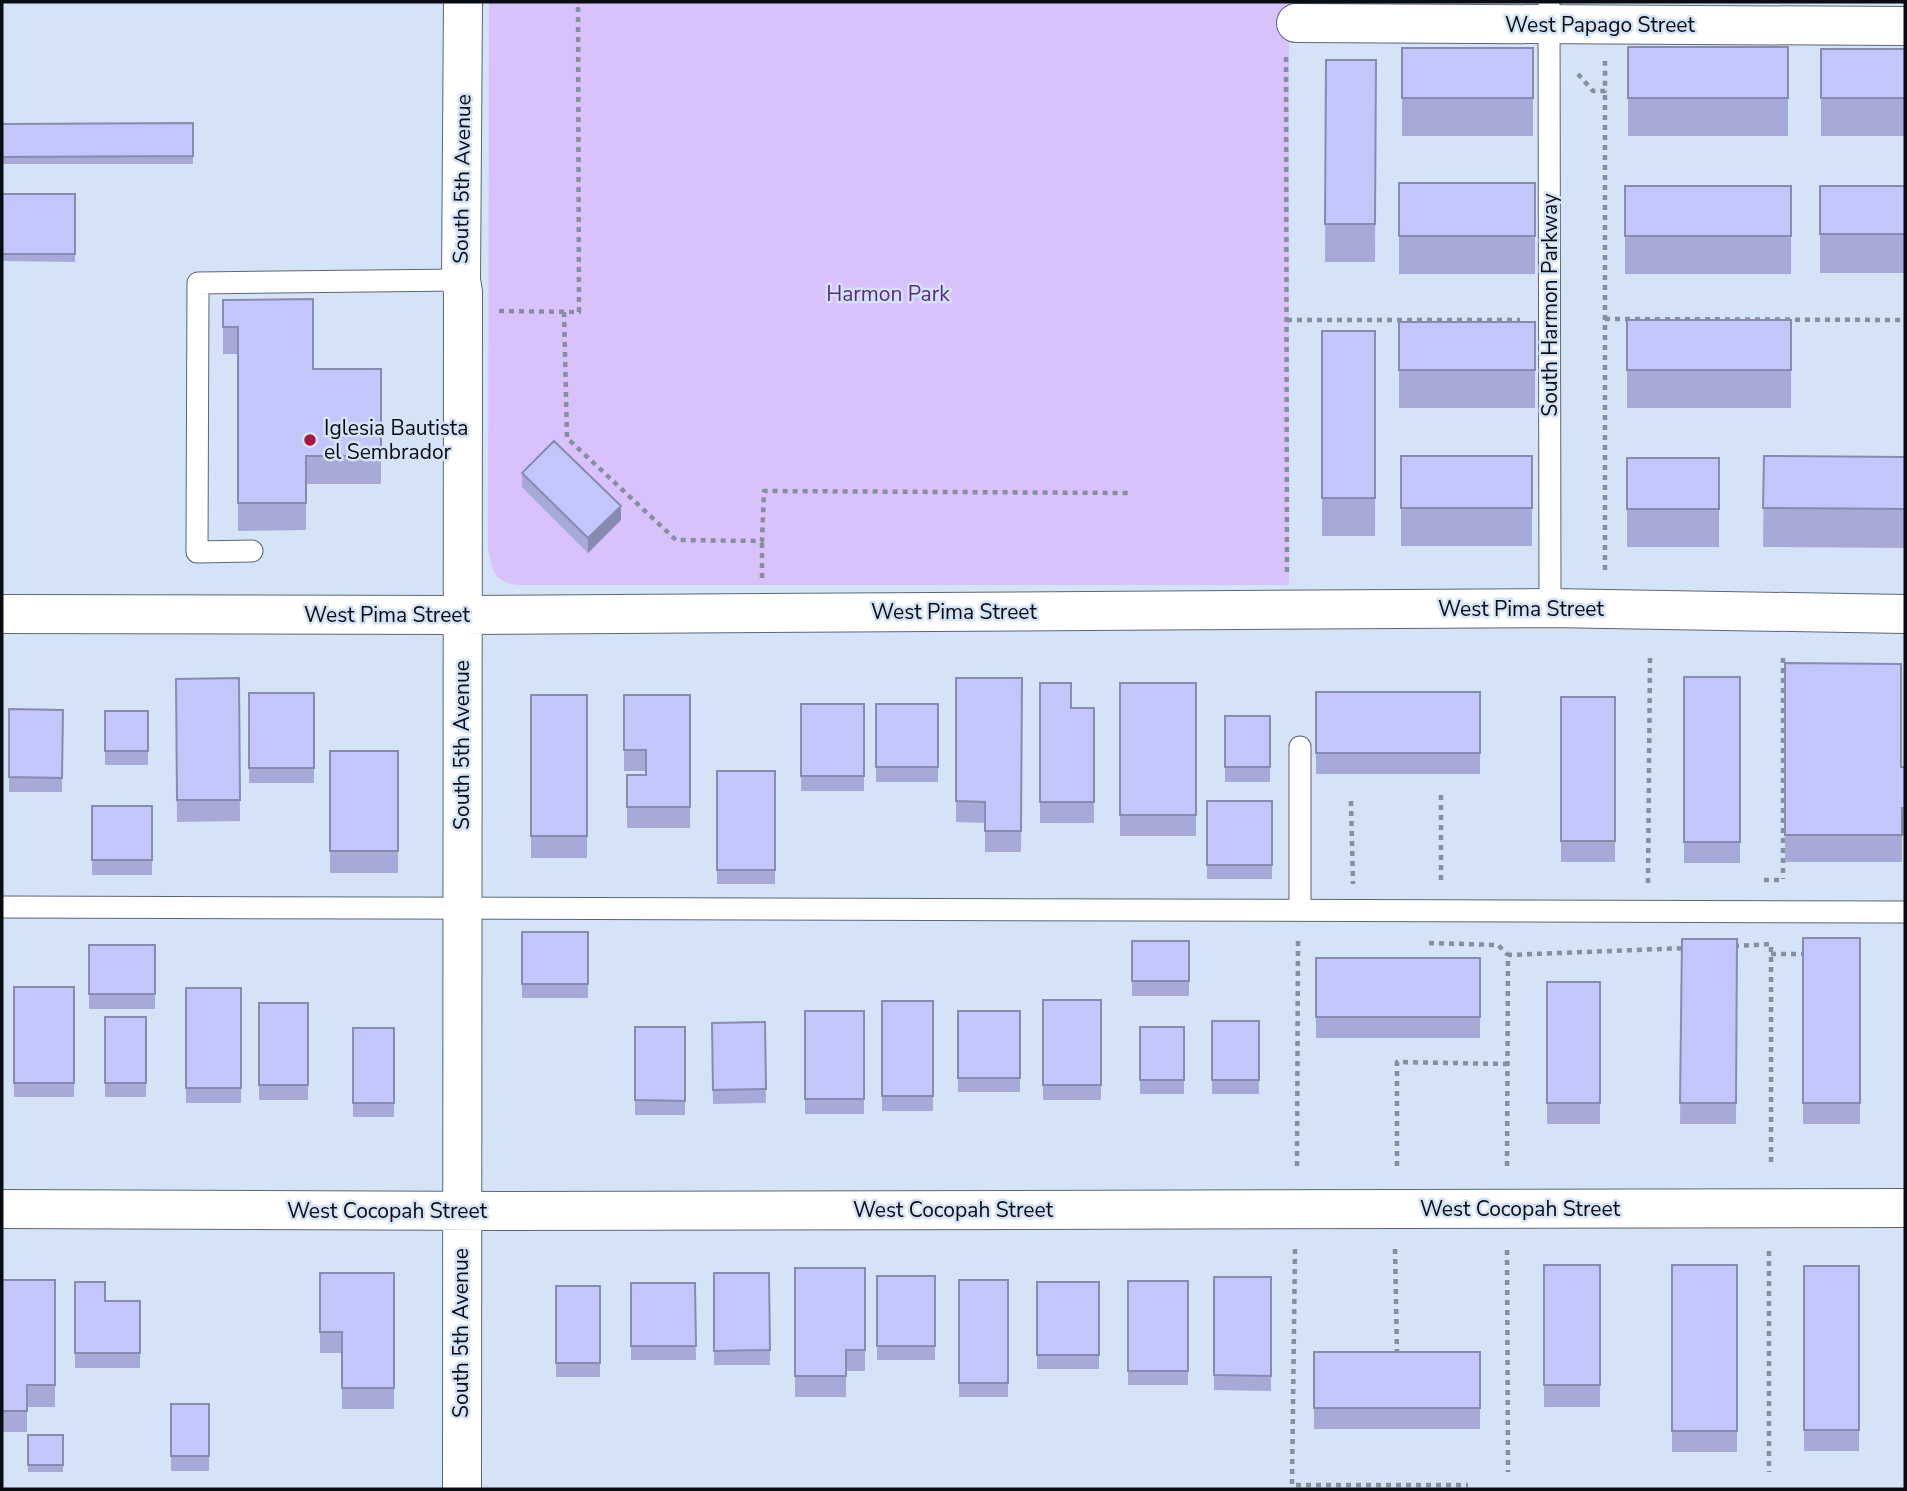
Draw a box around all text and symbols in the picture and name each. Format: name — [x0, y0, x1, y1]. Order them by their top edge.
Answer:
street label: West Papago Street — [1505, 11, 1696, 39]
street label: South 5th Avenue — [447, 94, 477, 264]
street label: South Harmon Parkway — [1536, 193, 1564, 417]
park label: Harmon Park — [826, 280, 950, 308]
place label: Iglesia Bautista el Sembrador — [324, 414, 468, 466]
marker: Iglesia Bautista el Sembrador — [302, 432, 318, 448]
street label: West Pima Street — [1438, 595, 1605, 623]
street label: West Pima Street — [871, 598, 1038, 626]
street label: West Pima Street — [304, 601, 471, 629]
street label: South 5th Avenue — [448, 660, 476, 830]
street label: West Cocopah Street — [1420, 1195, 1621, 1223]
street label: West Cocopah Street — [853, 1196, 1054, 1224]
street label: West Cocopah Street — [287, 1197, 488, 1225]
street label: South 5th Avenue — [447, 1248, 475, 1418]

